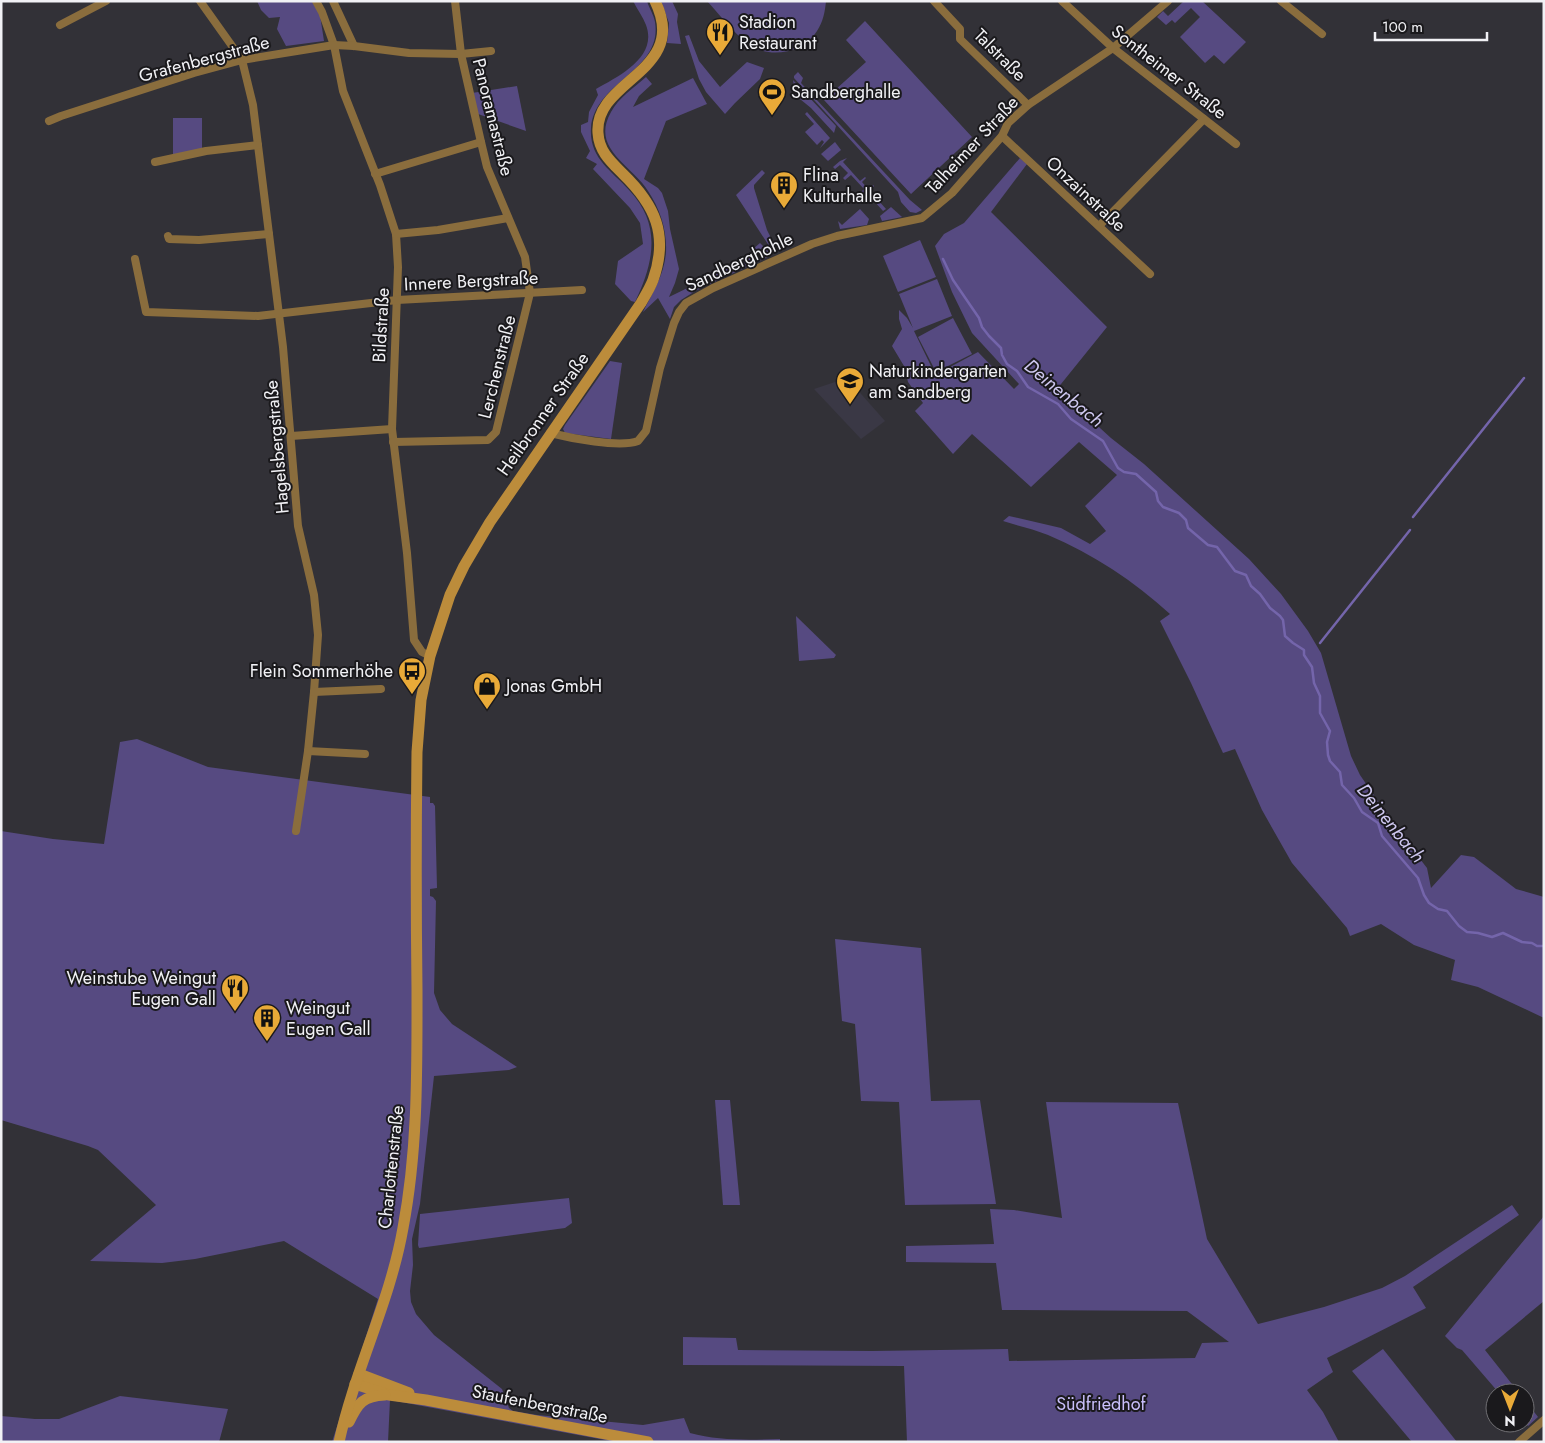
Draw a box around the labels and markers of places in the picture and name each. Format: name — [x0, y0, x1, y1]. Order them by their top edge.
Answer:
place label: Stadion Restaurant — [739, 9, 817, 56]
restaurant icon: Stadion Restaurant — [705, 17, 735, 56]
sports icon: Sandberghalle — [757, 77, 787, 116]
place label: Sandberghalle — [791, 79, 901, 105]
place label: Flina Kulturhalle — [803, 162, 882, 209]
building icon: Flina Kulturhalle — [769, 170, 799, 209]
place label: Naturkindergarten am Sandberg — [869, 358, 1007, 405]
school or university icon: Naturkindergarten am Sandberg — [835, 366, 865, 405]
bus stop icon: Flein Sommerhöhe — [397, 656, 427, 695]
place label: Flein Sommerhöhe — [250, 658, 393, 684]
shop icon: Jonas GmbH — [472, 671, 502, 710]
place label: Jonas GmbH — [504, 673, 602, 699]
place label: Weinstube Weingut Eugen Gall — [66, 965, 217, 1012]
restaurant icon: Weinstube Weingut Eugen Gall — [220, 973, 250, 1012]
place label: Weingut Eugen Gall — [286, 995, 371, 1042]
building icon: Weingut Eugen Gall — [252, 1003, 282, 1042]

